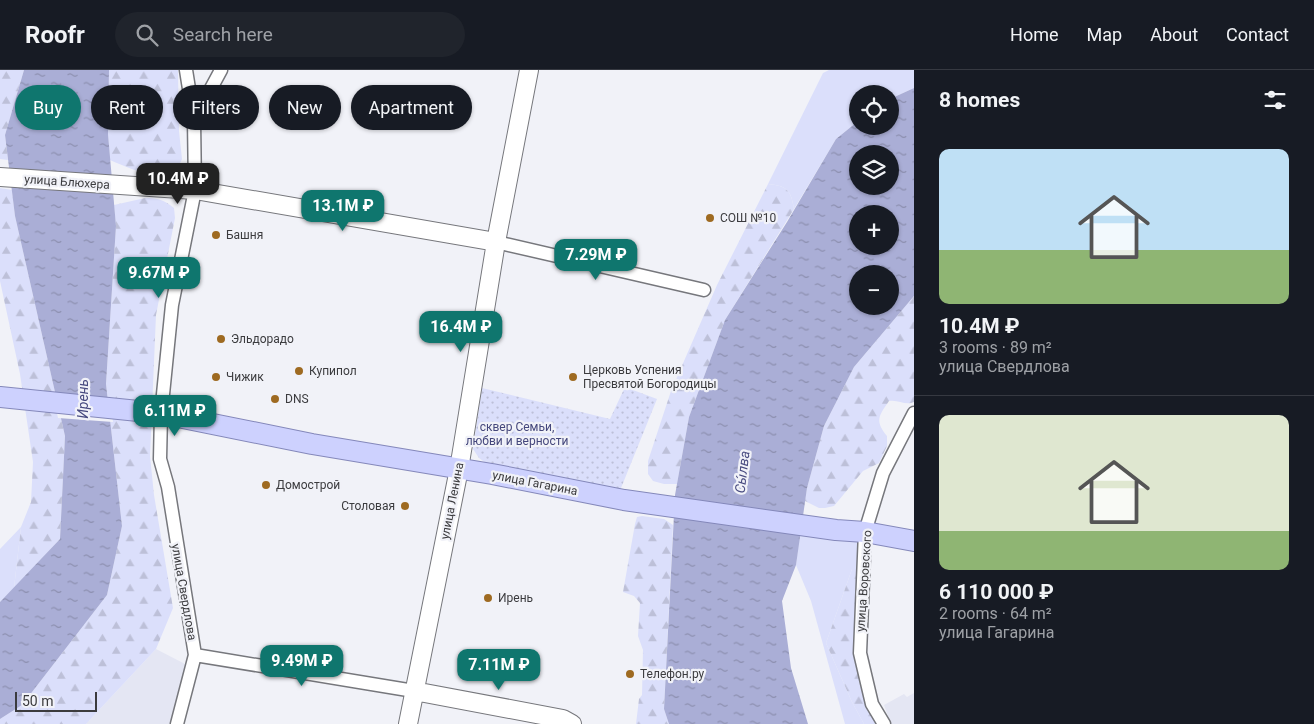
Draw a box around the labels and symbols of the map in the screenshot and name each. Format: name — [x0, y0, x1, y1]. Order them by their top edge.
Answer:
pin: 10.4M ₽ — [132, 162, 224, 205]
street label: улица Блюхера — [24, 172, 110, 192]
pin: 13.1M ₽ — [297, 190, 389, 232]
place label: СОШ №10 — [720, 211, 776, 225]
marker: СОШ №10 — [704, 212, 716, 224]
place label: Башня — [226, 228, 263, 242]
marker: Башня — [210, 229, 222, 241]
pin: 7.29M ₽ — [550, 238, 642, 281]
pin: 9.67M ₽ — [113, 256, 205, 299]
pin: 16.4M ₽ — [415, 310, 507, 353]
place label: Эльдорадо — [231, 332, 294, 346]
marker: Эльдорадо — [215, 333, 227, 345]
place label: Церковь Успения Пресвятой Богородицы — [583, 363, 717, 391]
place label: Купипол — [309, 364, 357, 378]
marker: Купипол — [293, 365, 305, 377]
place label: Чижик — [226, 370, 264, 384]
marker: Чижик — [210, 371, 222, 383]
marker: Церковь Успения Пресвятой Богородицы — [567, 371, 579, 383]
water label: Ирень — [75, 379, 91, 419]
place label: DNS — [285, 392, 309, 406]
marker: DNS — [269, 393, 281, 405]
pin: 6.11M ₽ — [129, 394, 221, 437]
park label: сквер Семьи, любви и верности — [466, 420, 568, 448]
water label: Сы́лва — [731, 450, 753, 494]
street label: улица Ленина — [438, 461, 466, 541]
street label: улица Гагарина — [491, 468, 579, 498]
place label: Домострой — [276, 478, 340, 492]
marker: Домострой — [260, 479, 272, 491]
place label: Столовая — [341, 499, 395, 513]
marker: Столовая — [399, 500, 411, 512]
street label: улица Воровского — [853, 530, 875, 632]
street label: улица Свердлова — [169, 543, 199, 641]
place label: Ирень — [498, 591, 533, 605]
marker: Ирень — [482, 592, 494, 604]
pin: 9.49M ₽ — [256, 644, 348, 687]
pin: 7.11M ₽ — [453, 648, 545, 691]
place label: Телефон.ру — [640, 667, 705, 681]
marker: Телефон.ру — [624, 668, 636, 680]
scale bar — [15, 689, 98, 712]

